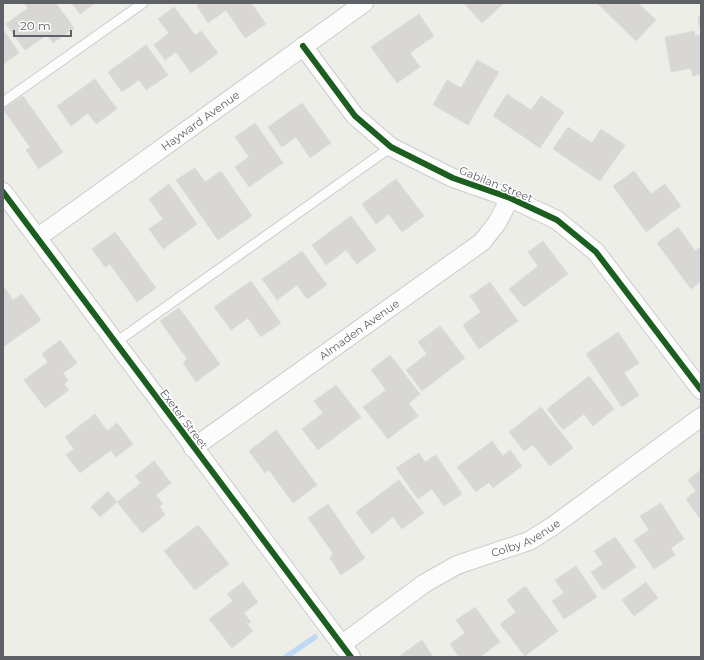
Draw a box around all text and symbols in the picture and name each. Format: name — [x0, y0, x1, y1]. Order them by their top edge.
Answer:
scale bar — [14, 12, 71, 38]
text: 20 m — [20, 18, 51, 33]
street label: Hayward Avenue — [158, 88, 242, 154]
street label: Gabilan Street — [457, 163, 535, 205]
street label: Almaden Avenue — [316, 296, 402, 363]
street label: Exeter Street — [157, 386, 211, 452]
street label: Colby Avenue — [489, 516, 563, 560]

